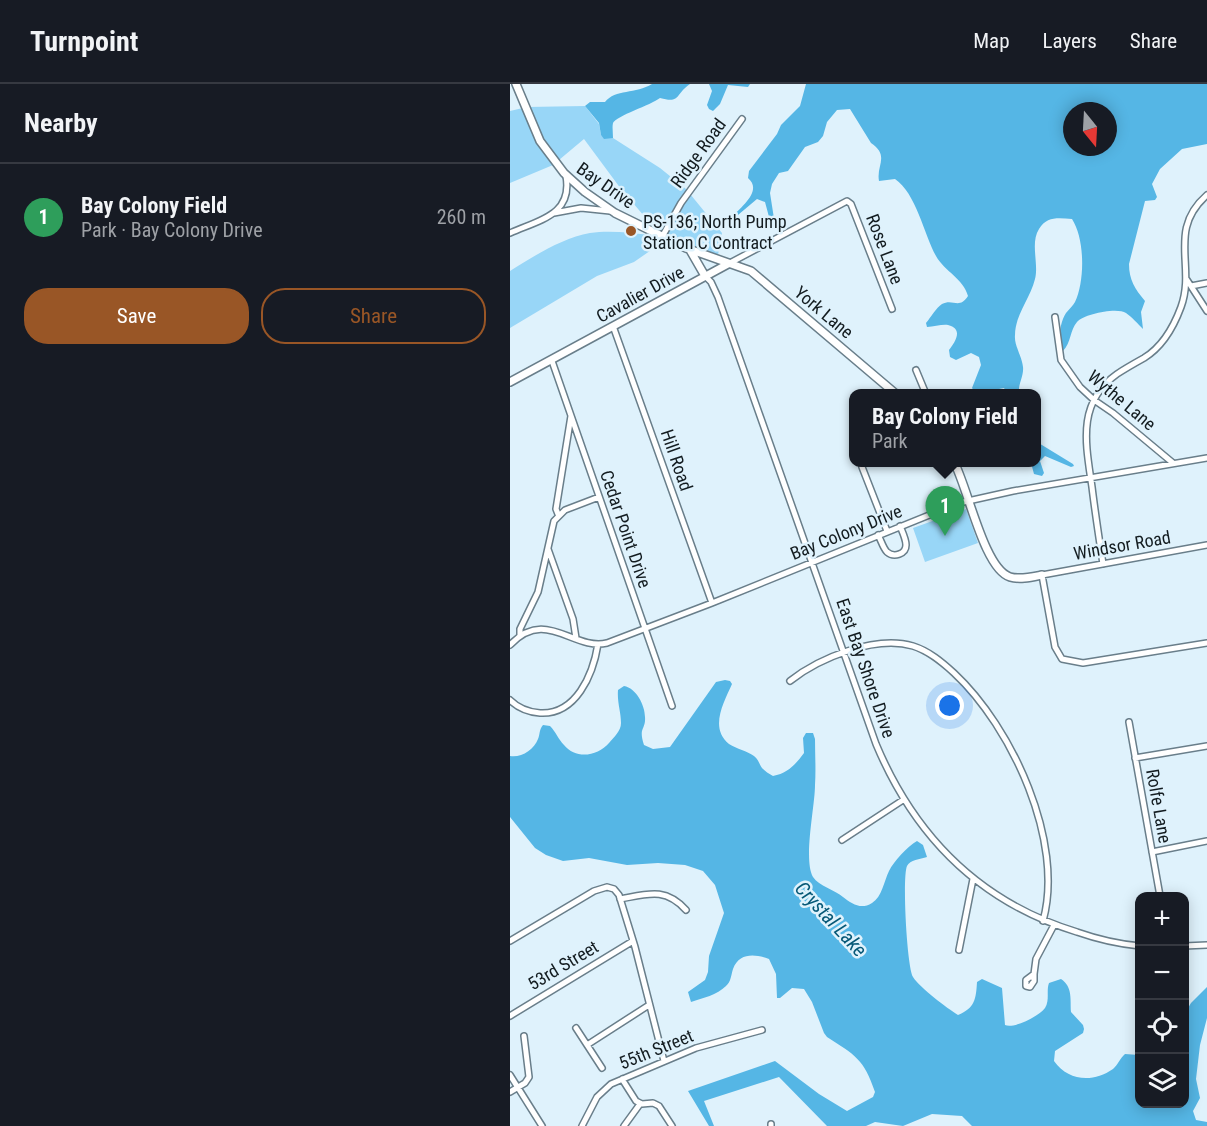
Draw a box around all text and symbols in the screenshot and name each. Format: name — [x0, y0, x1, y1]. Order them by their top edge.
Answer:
text: Turnpoint — [30, 25, 138, 58]
text: Map — [973, 29, 1010, 53]
text: Layers — [1043, 29, 1097, 53]
text: Share — [1130, 29, 1177, 53]
north arrow — [1063, 102, 1117, 156]
text: Nearby — [24, 108, 98, 138]
street label: Ridge Road — [666, 114, 730, 192]
street label: Bay Drive — [573, 158, 639, 212]
text: Bay Colony Field — [81, 193, 227, 218]
text: 1 — [38, 205, 49, 229]
text: 260 m — [437, 205, 486, 229]
place label: PS-136; North Pump Station C Contract — [643, 211, 787, 253]
street label: Rose Lane — [862, 211, 908, 287]
text: Park · Bay Colony Drive — [81, 218, 263, 242]
marker: PS-136; North Pump Station C Contract — [624, 224, 638, 238]
street label: Cavalier Drive — [592, 261, 688, 327]
street label: York Lane — [790, 281, 858, 343]
button: Save — [24, 288, 249, 344]
button: Share — [261, 288, 486, 344]
street label: Wythe Lane — [1084, 366, 1160, 434]
popup — [849, 389, 1041, 467]
text: Bay Colony Field — [872, 404, 1018, 429]
street label: Hill Road — [657, 426, 697, 494]
text: Park — [872, 429, 908, 453]
street label: Cedar Point Drive — [596, 467, 656, 591]
pin: 1 — [926, 486, 964, 536]
street label: Bay Colony Drive — [787, 500, 905, 564]
street label: Windsor Road — [1072, 526, 1172, 564]
street label: East Bay Shore Drive — [832, 596, 900, 740]
your location — [935, 691, 964, 720]
street label: Rolfe Lane — [1142, 767, 1176, 845]
water label: Crystal Lake — [790, 876, 872, 962]
map controls — [1135, 892, 1189, 1108]
button: + — [1135, 892, 1189, 946]
street label: 53rd Street — [524, 936, 602, 994]
button: − — [1135, 946, 1189, 1000]
button: locate — [1135, 1000, 1189, 1054]
street label: 55th Street — [616, 1025, 696, 1073]
button: layers — [1135, 1054, 1189, 1108]

